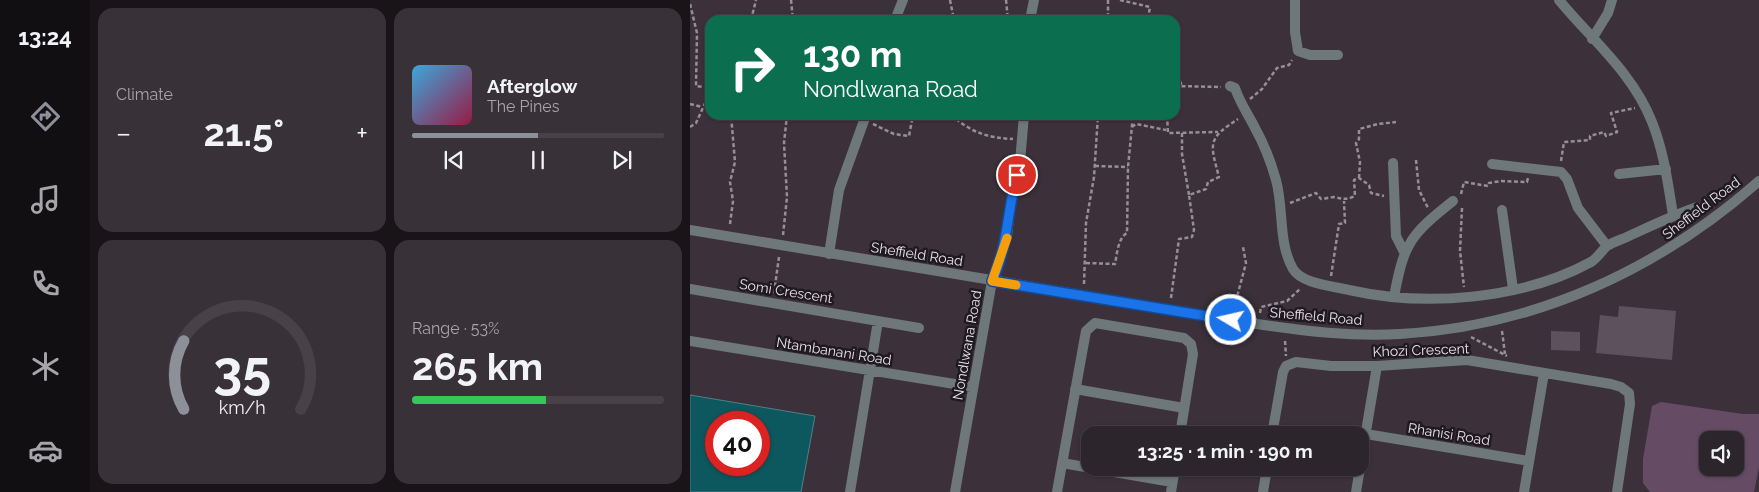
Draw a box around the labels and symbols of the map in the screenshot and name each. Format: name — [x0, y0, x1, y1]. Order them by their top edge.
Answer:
pin — [996, 154, 1038, 196]
street label: Sheffield Road — [1659, 174, 1743, 242]
street label: Sheffield Road — [870, 239, 964, 269]
street label: Somi Crescent — [738, 276, 834, 306]
street label: Nondlwana Road — [949, 289, 985, 401]
position arrow — [1204, 293, 1256, 345]
street label: Sheffield Road — [1269, 304, 1363, 328]
street label: Ntambanani Road — [775, 334, 893, 368]
street label: Khozi Crescent — [1372, 340, 1470, 360]
speed limit sign: 40 — [705, 411, 770, 476]
street label: Rhanisi Road — [1407, 420, 1491, 448]

